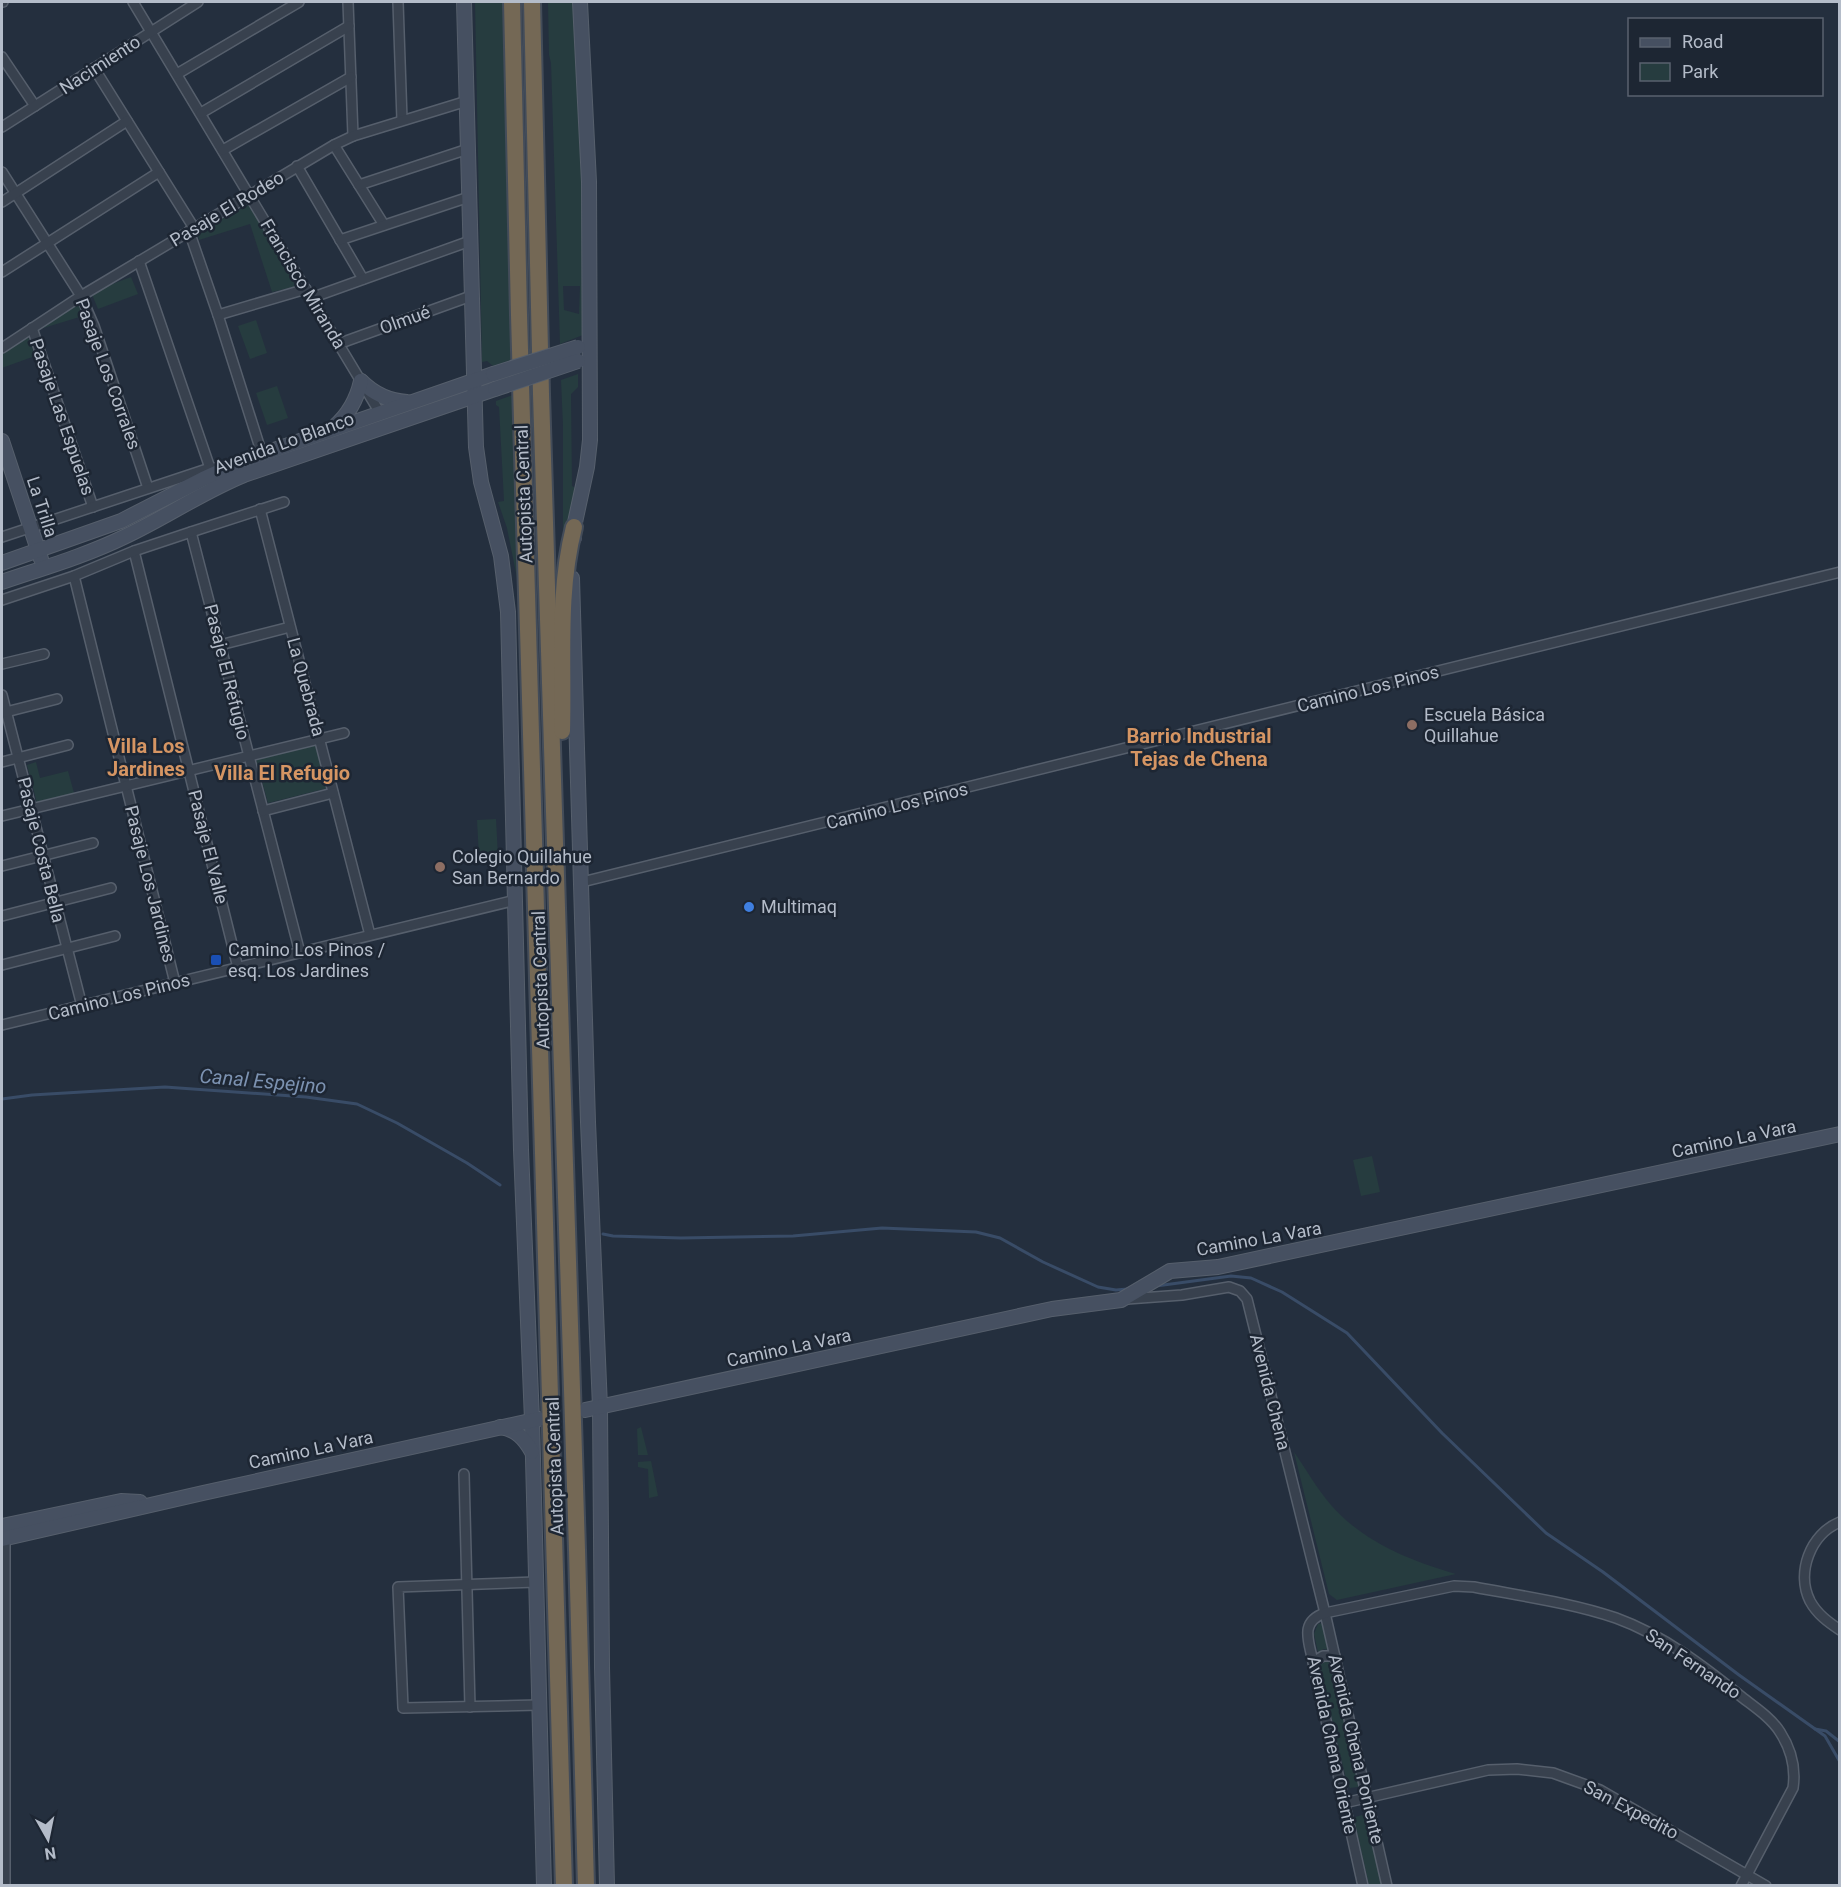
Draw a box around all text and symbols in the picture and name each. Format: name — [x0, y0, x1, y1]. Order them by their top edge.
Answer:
legend — [1628, 18, 1823, 96]
street label: Nacimiento — [55, 31, 144, 98]
text: Road — [1682, 31, 1723, 52]
text: Park — [1682, 61, 1719, 82]
street label: Pasaje El Rodeo — [166, 166, 287, 251]
street label: Francisco Miranda — [256, 215, 351, 353]
street label: Pasaje Los Corrales — [71, 296, 146, 452]
street label: Olmué — [377, 301, 433, 338]
street label: Pasaje Las Espuelas — [26, 336, 99, 498]
street label: Avenida Lo Blanco — [211, 407, 357, 478]
street label: Autopista Central — [511, 424, 536, 564]
street label: La Trilla — [23, 474, 62, 540]
street label: Pasaje El Refugio — [200, 602, 254, 742]
street label: La Quebrada — [283, 635, 330, 739]
street label: Camino Los Pinos — [1295, 661, 1441, 716]
place label: Escuela Básica Quillahue — [1424, 704, 1545, 746]
marker: Escuela Básica Quillahue — [1405, 718, 1419, 732]
district label: Barrio Industrial Tejas de Chena — [1127, 724, 1271, 771]
district label: Villa Los Jardines — [107, 734, 185, 781]
district label: Villa El Refugio — [214, 761, 350, 785]
street label: Pasaje Costa Bella — [13, 775, 70, 925]
street label: Camino Los Pinos — [824, 778, 970, 833]
street label: Pasaje El Valle — [184, 788, 233, 906]
street label: Pasaje Los Jardines — [121, 803, 180, 965]
place label: Colegio Quillahue San Bernardo — [452, 846, 592, 888]
marker: Colegio Quillahue San Bernardo — [433, 860, 447, 874]
place label: Multimaq — [761, 896, 837, 917]
marker: Multimaq — [742, 900, 756, 914]
street label: Autopista Central — [528, 910, 553, 1050]
place label: Camino Los Pinos / esq. Los Jardines — [228, 939, 385, 981]
marker: Camino Los Pinos / esq. Los Jardines — [209, 953, 223, 967]
street label: Camino Los Pinos — [46, 969, 192, 1024]
water label: Canal Espejino — [198, 1063, 328, 1099]
street label: Camino La Vara — [1670, 1115, 1798, 1162]
street label: Camino La Vara — [1195, 1217, 1323, 1260]
street label: Camino La Vara — [725, 1324, 853, 1371]
street label: Avenida Chena — [1246, 1332, 1295, 1452]
street label: Autopista Central — [542, 1396, 567, 1536]
street label: Camino La Vara — [247, 1426, 375, 1473]
street label: San Fernando — [1642, 1624, 1745, 1703]
street label: Avenida Chena Poniente — [1324, 1652, 1389, 1846]
street label: Avenida Chena Oriente — [1303, 1654, 1362, 1836]
street label: San Expedito — [1580, 1776, 1682, 1843]
north arrow — [18, 1809, 78, 1869]
text: N — [43, 1843, 57, 1864]

